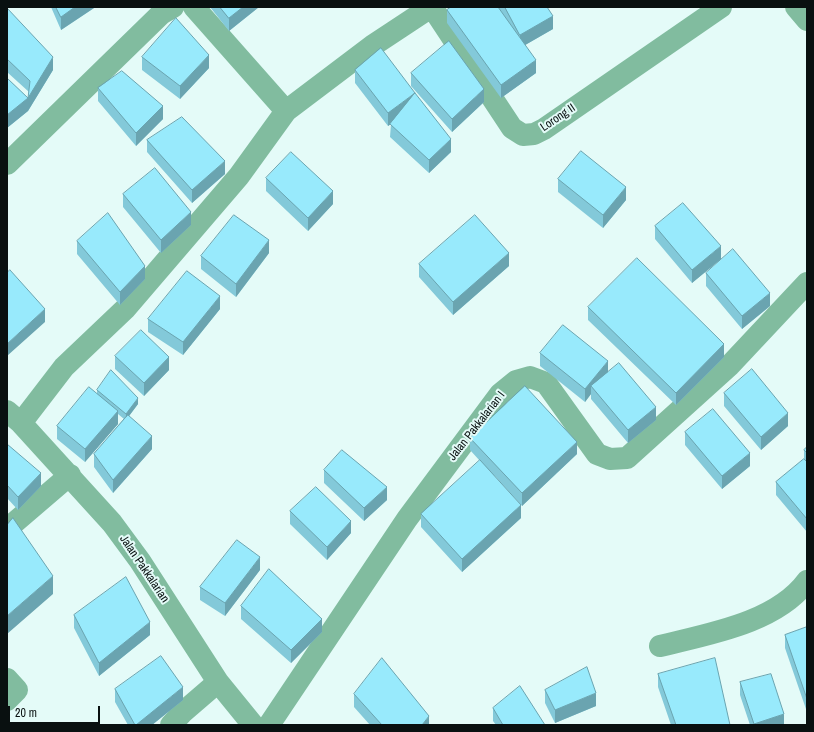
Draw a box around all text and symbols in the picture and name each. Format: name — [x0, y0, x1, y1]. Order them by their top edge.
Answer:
street label: Lorong II — [538, 101, 578, 135]
street label: Jalan Pakkalarian I — [446, 389, 508, 463]
street label: Jalan Pakkalarian — [116, 533, 172, 605]
scale bar — [10, 698, 102, 724]
text: 20 m — [15, 705, 37, 721]

